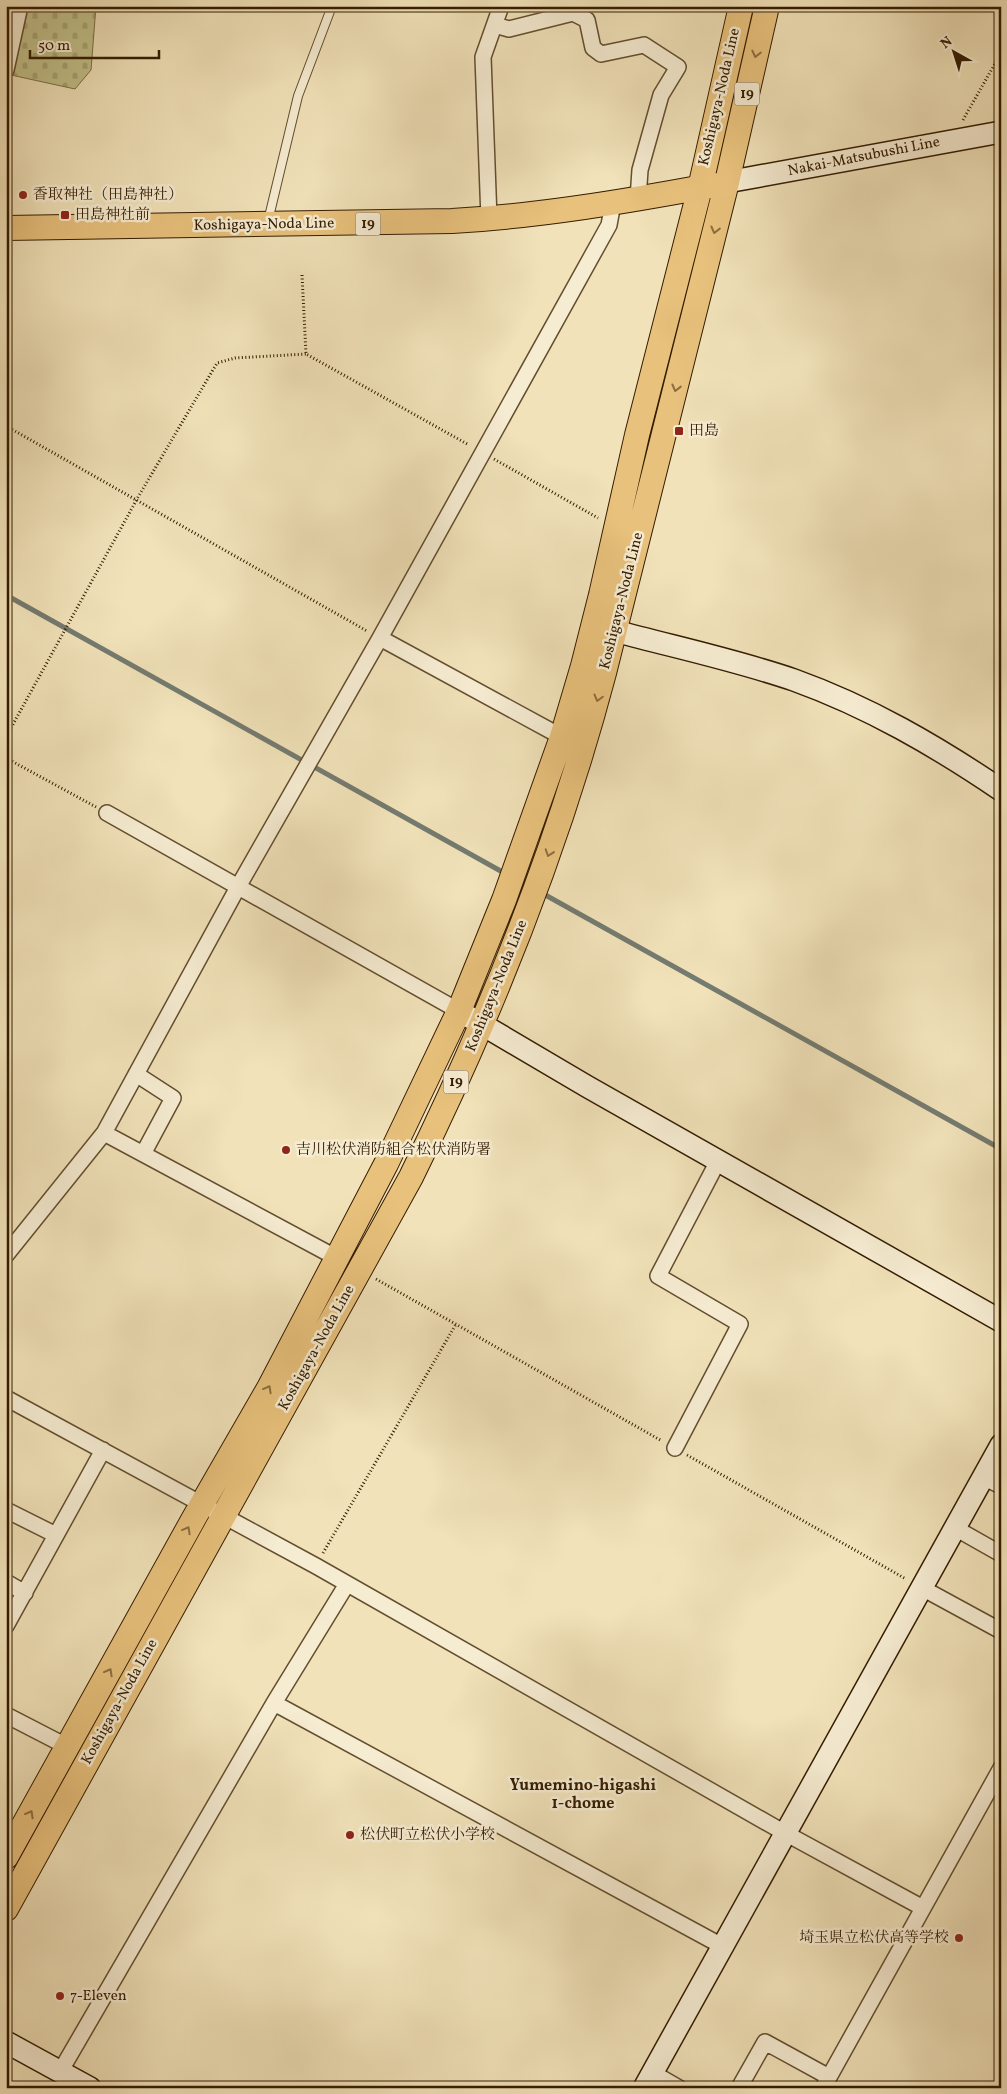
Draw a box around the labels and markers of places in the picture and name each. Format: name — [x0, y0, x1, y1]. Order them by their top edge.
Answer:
place label: 香取神社（田島神社） — [33, 185, 183, 206]
marker: 香取神社（田島神社） — [17, 189, 29, 201]
place label: 田島神社前 — [75, 205, 150, 226]
marker: 田島神社前 — [59, 209, 71, 221]
place label: 田島 — [689, 421, 719, 442]
marker: 田島 — [673, 425, 685, 437]
place label: 吉川松伏消防組合松伏消防署 — [296, 1140, 491, 1161]
marker: 吉川松伏消防組合松伏消防署 — [280, 1144, 292, 1156]
place label: 松伏町立松伏小学校 — [360, 1825, 495, 1846]
marker: 松伏町立松伏小学校 — [344, 1829, 356, 1841]
place label: 埼玉県立松伏高等学校 — [799, 1928, 949, 1949]
marker: 埼玉県立松伏高等学校 — [953, 1932, 965, 1944]
place label: 7-Eleven — [70, 1986, 127, 2007]
marker: 7-Eleven — [54, 1990, 66, 2002]

